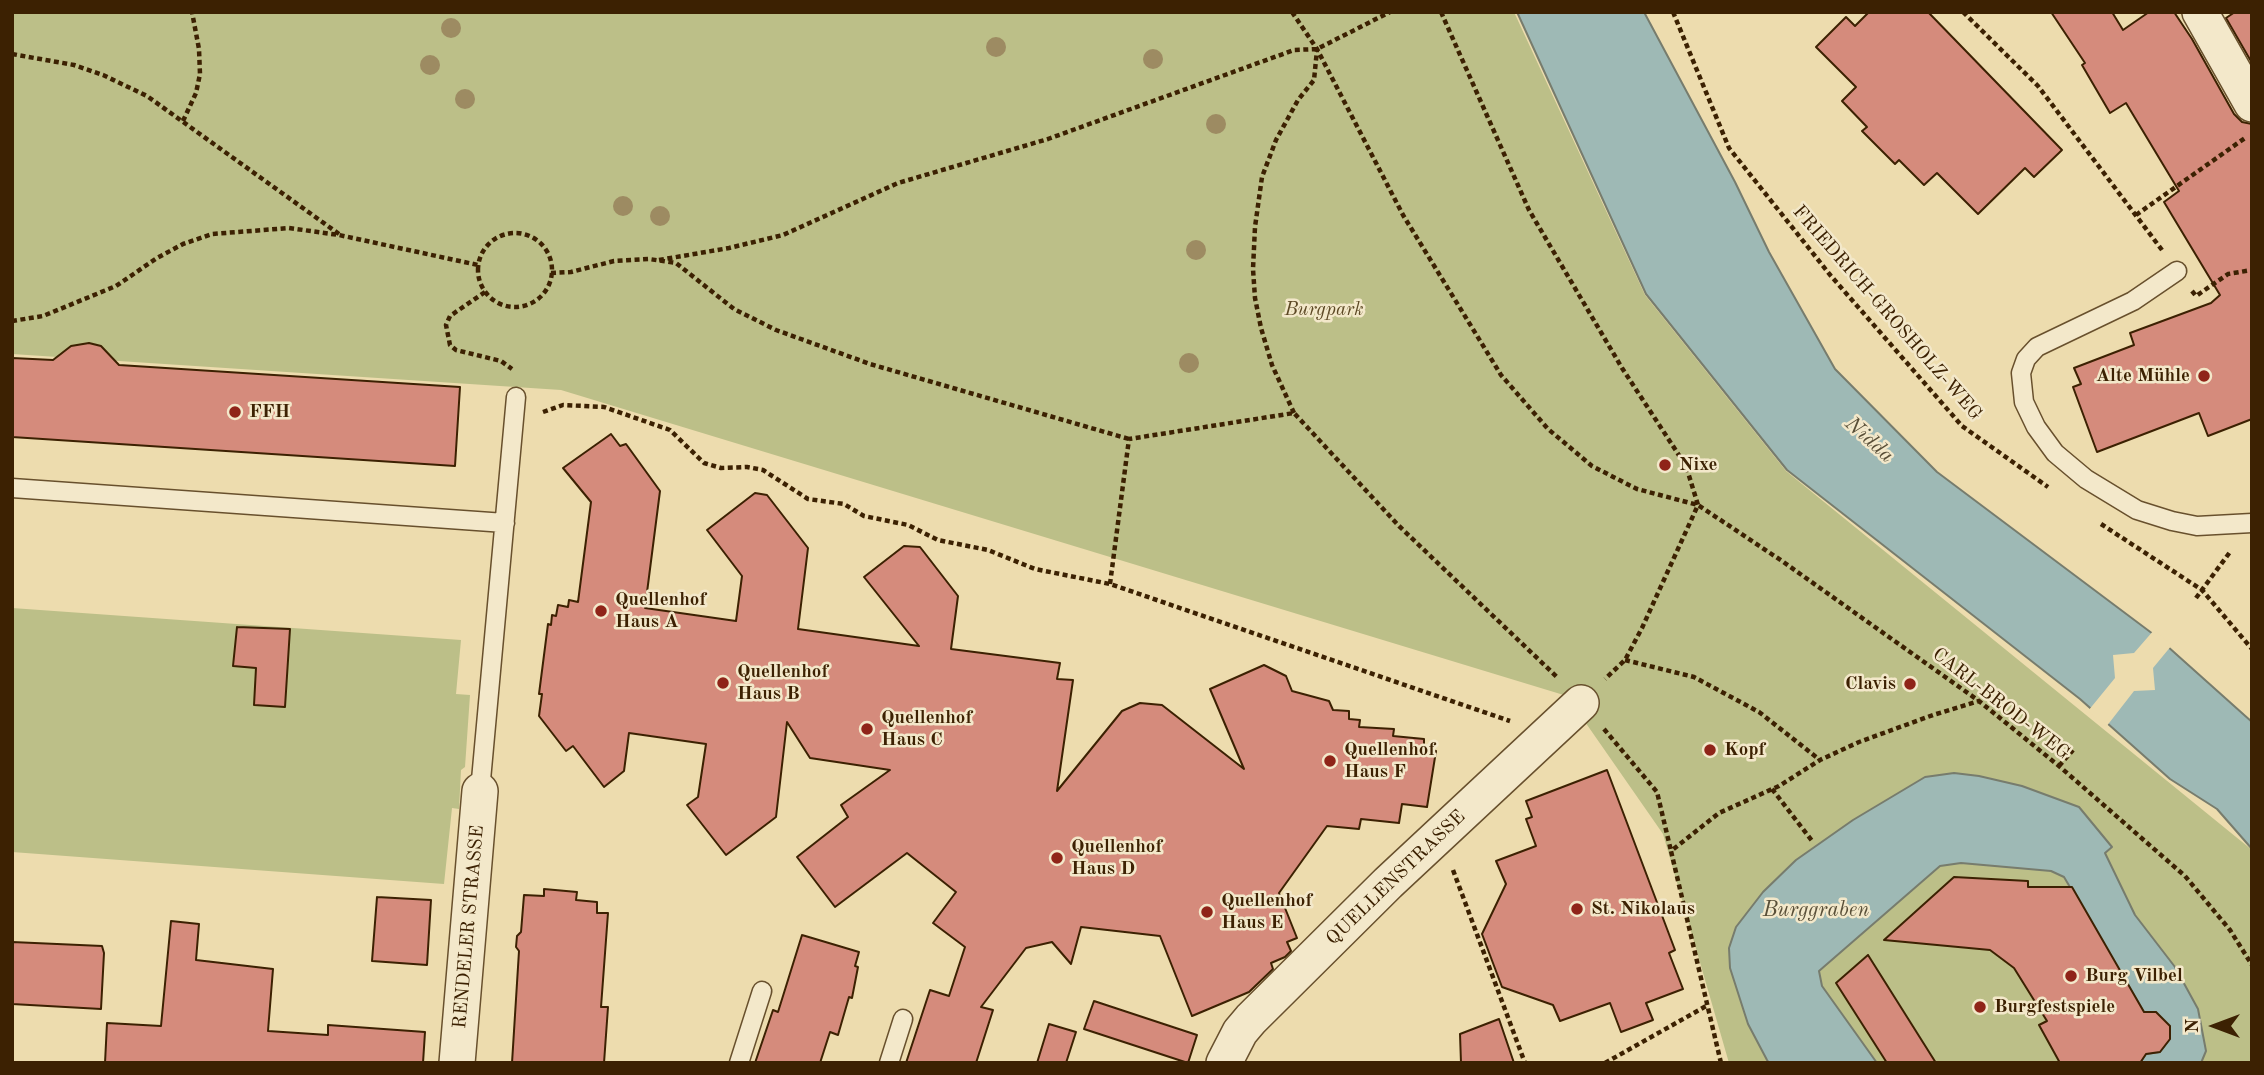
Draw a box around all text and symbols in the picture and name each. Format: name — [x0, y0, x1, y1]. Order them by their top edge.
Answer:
street label: FRIEDRICH-GROSHOLZ-WEG — [1787, 201, 1987, 425]
park label: Burgpark — [1284, 299, 1364, 321]
place label: Alte Mühle — [2096, 365, 2190, 387]
marker: Alte Mühle — [2196, 368, 2212, 384]
place label: FFH — [249, 401, 290, 423]
marker: FFH — [227, 404, 243, 420]
water label: Nidda — [1839, 412, 1899, 468]
place label: Nixe — [1679, 454, 1717, 476]
marker: Nixe — [1657, 457, 1673, 473]
place label: Quellenhof Haus A — [615, 589, 706, 633]
marker: Quellenhof Haus A — [593, 603, 609, 619]
street label: CARL-BROD-WEG — [1928, 643, 2074, 765]
place label: Quellenhof Haus B — [737, 661, 828, 705]
place label: Clavis — [1845, 673, 1896, 695]
marker: Quellenhof Haus B — [715, 675, 731, 691]
marker: Clavis — [1902, 676, 1918, 692]
place label: Quellenhof Haus C — [881, 707, 972, 751]
marker: Quellenhof Haus C — [859, 721, 875, 737]
place label: Quellenhof Haus F — [1344, 739, 1435, 783]
place label: Kopf — [1724, 739, 1765, 761]
marker: Kopf — [1702, 742, 1718, 758]
marker: Quellenhof Haus F — [1322, 753, 1338, 769]
street label: QUELLENSTRASSE — [1322, 806, 1470, 950]
street label: RENDELER STRASSE — [449, 824, 489, 1030]
place label: Quellenhof Haus D — [1071, 836, 1162, 880]
marker: Quellenhof Haus D — [1049, 850, 1065, 866]
place label: Quellenhof Haus E — [1221, 890, 1312, 934]
water label: Burggraben — [1763, 897, 1869, 923]
place label: St. Nikolaus — [1591, 898, 1695, 920]
marker: St. Nikolaus — [1569, 901, 1585, 917]
marker: Quellenhof Haus E — [1199, 904, 1215, 920]
place label: Burg Vilbel — [2085, 965, 2183, 987]
marker: Burg Vilbel — [2063, 968, 2079, 984]
north arrow — [2180, 991, 2250, 1061]
place label: Burgfestspiele — [1994, 996, 2115, 1018]
marker: Burgfestspiele — [1972, 999, 1988, 1015]
text: N — [2184, 1019, 2203, 1033]

